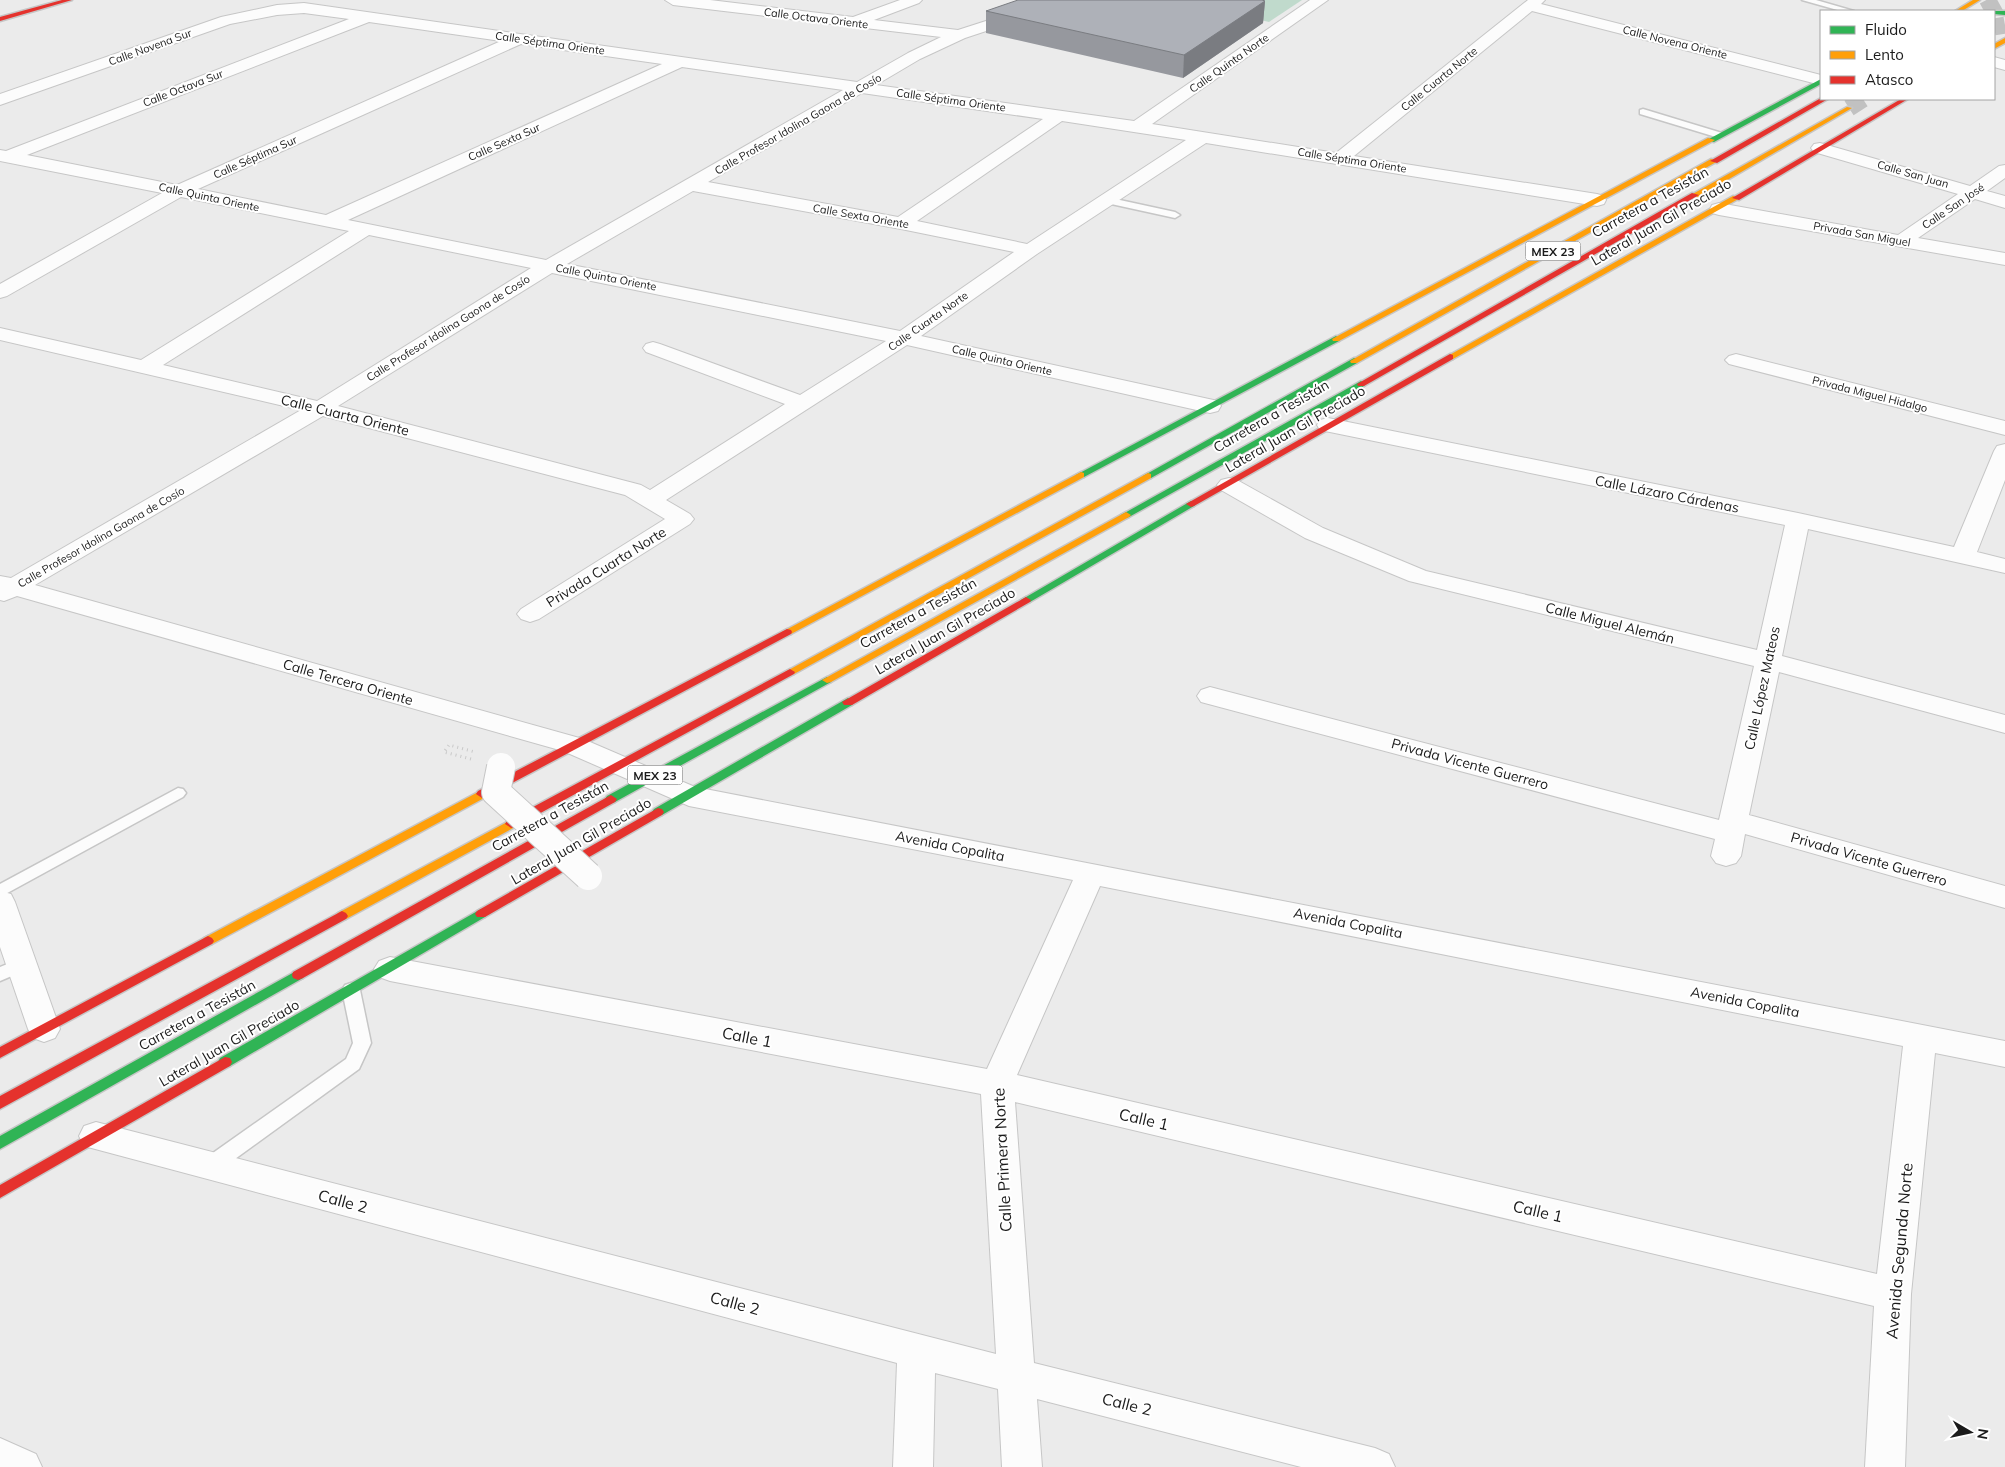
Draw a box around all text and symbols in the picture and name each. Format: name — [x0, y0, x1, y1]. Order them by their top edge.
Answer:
street label: Calle Octava Oriente — [763, 5, 869, 31]
legend — [1820, 10, 1995, 100]
text: Fluido — [1865, 20, 1907, 39]
street label: Calle Novena Oriente — [1621, 22, 1729, 62]
street label: Calle Novena Sur — [107, 25, 193, 69]
street label: Calle Séptima Oriente — [494, 28, 606, 58]
street label: Calle Quinta Norte — [1187, 30, 1271, 96]
street label: Calle Cuarta Norte — [1398, 44, 1480, 114]
text: Lento — [1865, 45, 1904, 64]
street label: Calle Octava Sur — [141, 66, 225, 110]
street label: Calle Profesor Idolina Gaona de Cosío — [712, 70, 884, 178]
text: Atasco — [1865, 70, 1913, 89]
street label: Calle Séptima Oriente — [895, 85, 1007, 115]
street label: Calle Sexta Sur — [466, 120, 542, 164]
street label: Calle Séptima Sur — [211, 132, 299, 182]
street label: Calle Séptima Oriente — [1296, 144, 1408, 176]
street label: Calle San Juan — [1876, 157, 1950, 191]
street label: Carretera a Tesistán — [1588, 162, 1712, 242]
street label: Lateral Juan Gil Preciado — [1588, 174, 1734, 270]
street label: Calle Quinta Oriente — [157, 179, 261, 215]
street label: Calle San José — [1919, 180, 1987, 232]
street label: Calle Sexta Oriente — [812, 201, 910, 231]
street label: Privada San Miguel — [1812, 219, 1912, 249]
road number: MEX 23 — [1526, 242, 1580, 260]
street label: Calle Quinta Oriente — [554, 260, 658, 294]
street label: Calle Profesor Idolina Gaona de Cosío — [364, 272, 532, 384]
street label: Calle Cuarta Norte — [885, 288, 971, 354]
street label: Calle Quinta Oriente — [950, 342, 1054, 378]
street label: Privada Miguel Hidalgo — [1811, 373, 1929, 415]
street label: Carretera a Tesistán — [1210, 376, 1332, 456]
street label: Lateral Juan Gil Preciado — [1222, 381, 1368, 477]
street label: Calle Cuarta Oriente — [279, 390, 411, 440]
street label: Calle Lázaro Cárdenas — [1593, 471, 1741, 517]
street label: Calle Profesor Idolina Gaona de Cosío — [15, 483, 187, 591]
street label: Privada Cuarta Norte — [543, 523, 669, 611]
street label: Carretera a Tesistán — [856, 573, 980, 653]
street label: Lateral Juan Gil Preciado — [872, 583, 1018, 679]
street label: Calle Miguel Alemán — [1544, 598, 1676, 648]
street label: Calle López Mateos — [1740, 624, 1784, 751]
street label: Calle Tercera Oriente — [281, 655, 415, 709]
street label: Privada Vicente Guerrero — [1389, 734, 1551, 794]
road number: MEX 23 — [628, 766, 682, 784]
street label: Carretera a Tesistán — [488, 776, 612, 856]
street label: Lateral Juan Gil Preciado — [508, 793, 654, 889]
street label: Avenida Copalita — [894, 827, 1006, 865]
street label: Privada Vicente Guerrero — [1789, 828, 1949, 890]
street label: Avenida Copalita — [1292, 904, 1404, 942]
street label: Carretera a Tesistán — [135, 975, 259, 1055]
street label: Avenida Copalita — [1689, 983, 1801, 1021]
street label: Lateral Juan Gil Preciado — [156, 995, 302, 1091]
street label: Calle 1 — [720, 1022, 774, 1052]
street label: Calle Primera Norte — [988, 1087, 1016, 1233]
street label: Calle 1 — [1117, 1104, 1171, 1134]
street label: Avenida Segunda Norte — [1881, 1162, 1917, 1340]
street label: Calle 2 — [316, 1185, 370, 1217]
street label: Calle 1 — [1511, 1196, 1565, 1226]
street label: Calle 2 — [708, 1287, 762, 1319]
street label: Calle 2 — [1100, 1388, 1154, 1420]
north arrow — [1945, 1407, 1995, 1457]
text: N — [1973, 1427, 1993, 1441]

